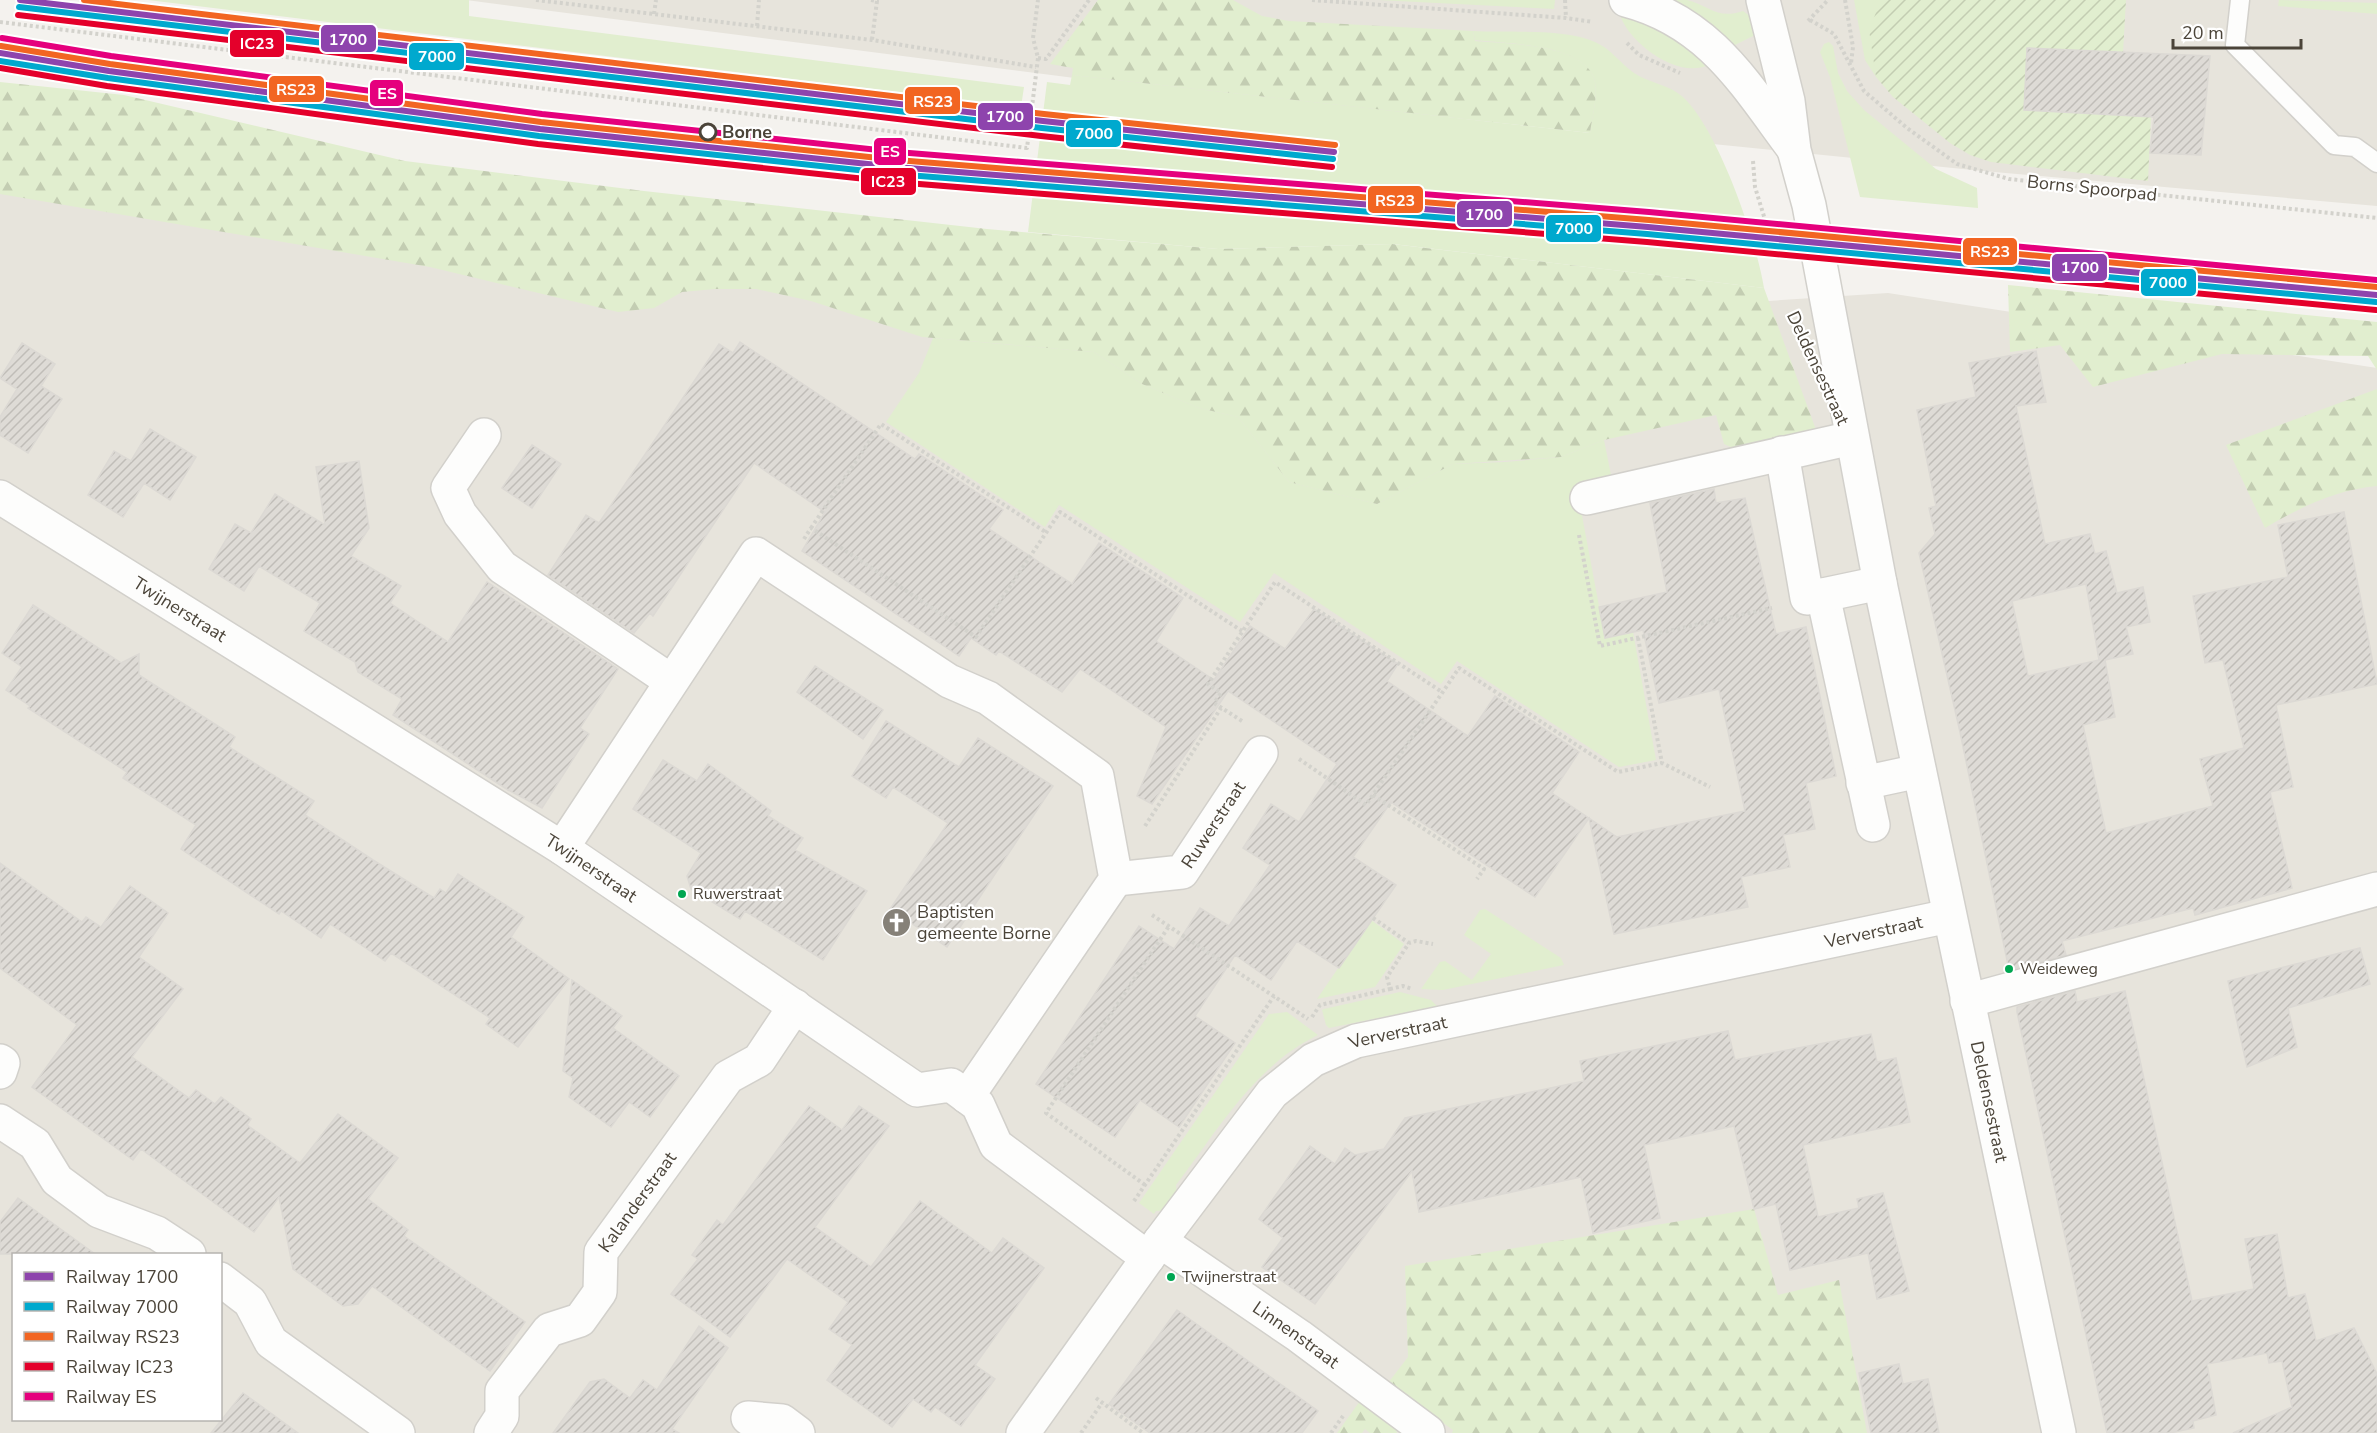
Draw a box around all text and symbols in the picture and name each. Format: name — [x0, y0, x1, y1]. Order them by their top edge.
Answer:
scale bar — [2173, 12, 2300, 50]
text: 20 m — [2182, 21, 2224, 45]
line badge: 1700 — [320, 24, 377, 53]
line badge: IC23 — [229, 29, 285, 58]
text: 1700 — [329, 29, 367, 51]
text: IC23 — [240, 33, 274, 55]
line badge: 7000 — [408, 42, 465, 71]
text: 7000 — [418, 46, 456, 68]
line badge: RS23 — [268, 75, 325, 103]
text: RS23 — [276, 79, 316, 101]
line badge: ES — [369, 79, 404, 107]
text: ES — [377, 83, 397, 105]
line badge: RS23 — [904, 86, 961, 115]
text: RS23 — [913, 91, 953, 113]
line badge: 1700 — [977, 102, 1034, 131]
text: 1700 — [986, 106, 1024, 128]
line badge: 7000 — [1065, 119, 1122, 148]
place label: Borne — [722, 120, 772, 144]
marker: Borne — [699, 123, 717, 141]
text: 7000 — [1075, 123, 1113, 145]
line badge: ES — [873, 137, 907, 166]
text: ES — [880, 141, 900, 163]
line badge: IC23 — [860, 167, 917, 196]
street label: Borns Spoorpad — [2026, 169, 2158, 207]
text: IC23 — [871, 171, 905, 193]
line badge: RS23 — [1367, 185, 1424, 214]
text: RS23 — [1375, 190, 1415, 212]
line badge: 1700 — [1456, 200, 1513, 228]
text: 1700 — [1465, 204, 1503, 226]
line badge: 7000 — [1545, 214, 1602, 243]
text: 7000 — [1555, 218, 1593, 240]
line badge: RS23 — [1962, 237, 2018, 266]
text: RS23 — [1970, 241, 2010, 263]
line badge: 1700 — [2051, 253, 2108, 282]
text: 1700 — [2061, 257, 2099, 279]
line badge: 7000 — [2140, 268, 2197, 297]
text: 7000 — [2149, 272, 2187, 294]
street label: Deldensestraat — [1781, 307, 1855, 430]
street label: Twijnerstraat — [128, 571, 232, 648]
street label: Ruwerstraat — [1176, 776, 1251, 873]
street label: Twijnerstraat — [541, 828, 642, 908]
place label: Ruwerstraat — [693, 883, 782, 905]
marker: Ruwerstraat — [676, 888, 688, 900]
place label: Baptisten gemeente Borne — [917, 900, 1051, 945]
church icon: Baptisten gemeente Borne — [880, 906, 912, 938]
street label: Ververstraat — [1821, 910, 1925, 954]
place label: Weideweg — [2020, 958, 2098, 980]
marker: Weideweg — [2003, 963, 2015, 975]
street label: Ververstraat — [1344, 1010, 1450, 1055]
street label: Deldensestraat — [1965, 1039, 2014, 1165]
street label: Kalanderstraat — [593, 1146, 682, 1257]
legend — [12, 1253, 222, 1421]
text: Railway 1700 — [66, 1265, 178, 1289]
place label: Twijnerstraat — [1182, 1266, 1277, 1288]
marker: Twijnerstraat — [1165, 1271, 1177, 1283]
text: Railway 7000 — [66, 1295, 178, 1319]
street label: Linnenstraat — [1248, 1296, 1344, 1374]
text: Railway RS23 — [66, 1325, 180, 1349]
text: Railway IC23 — [66, 1355, 173, 1379]
text: Railway ES — [66, 1385, 157, 1409]

